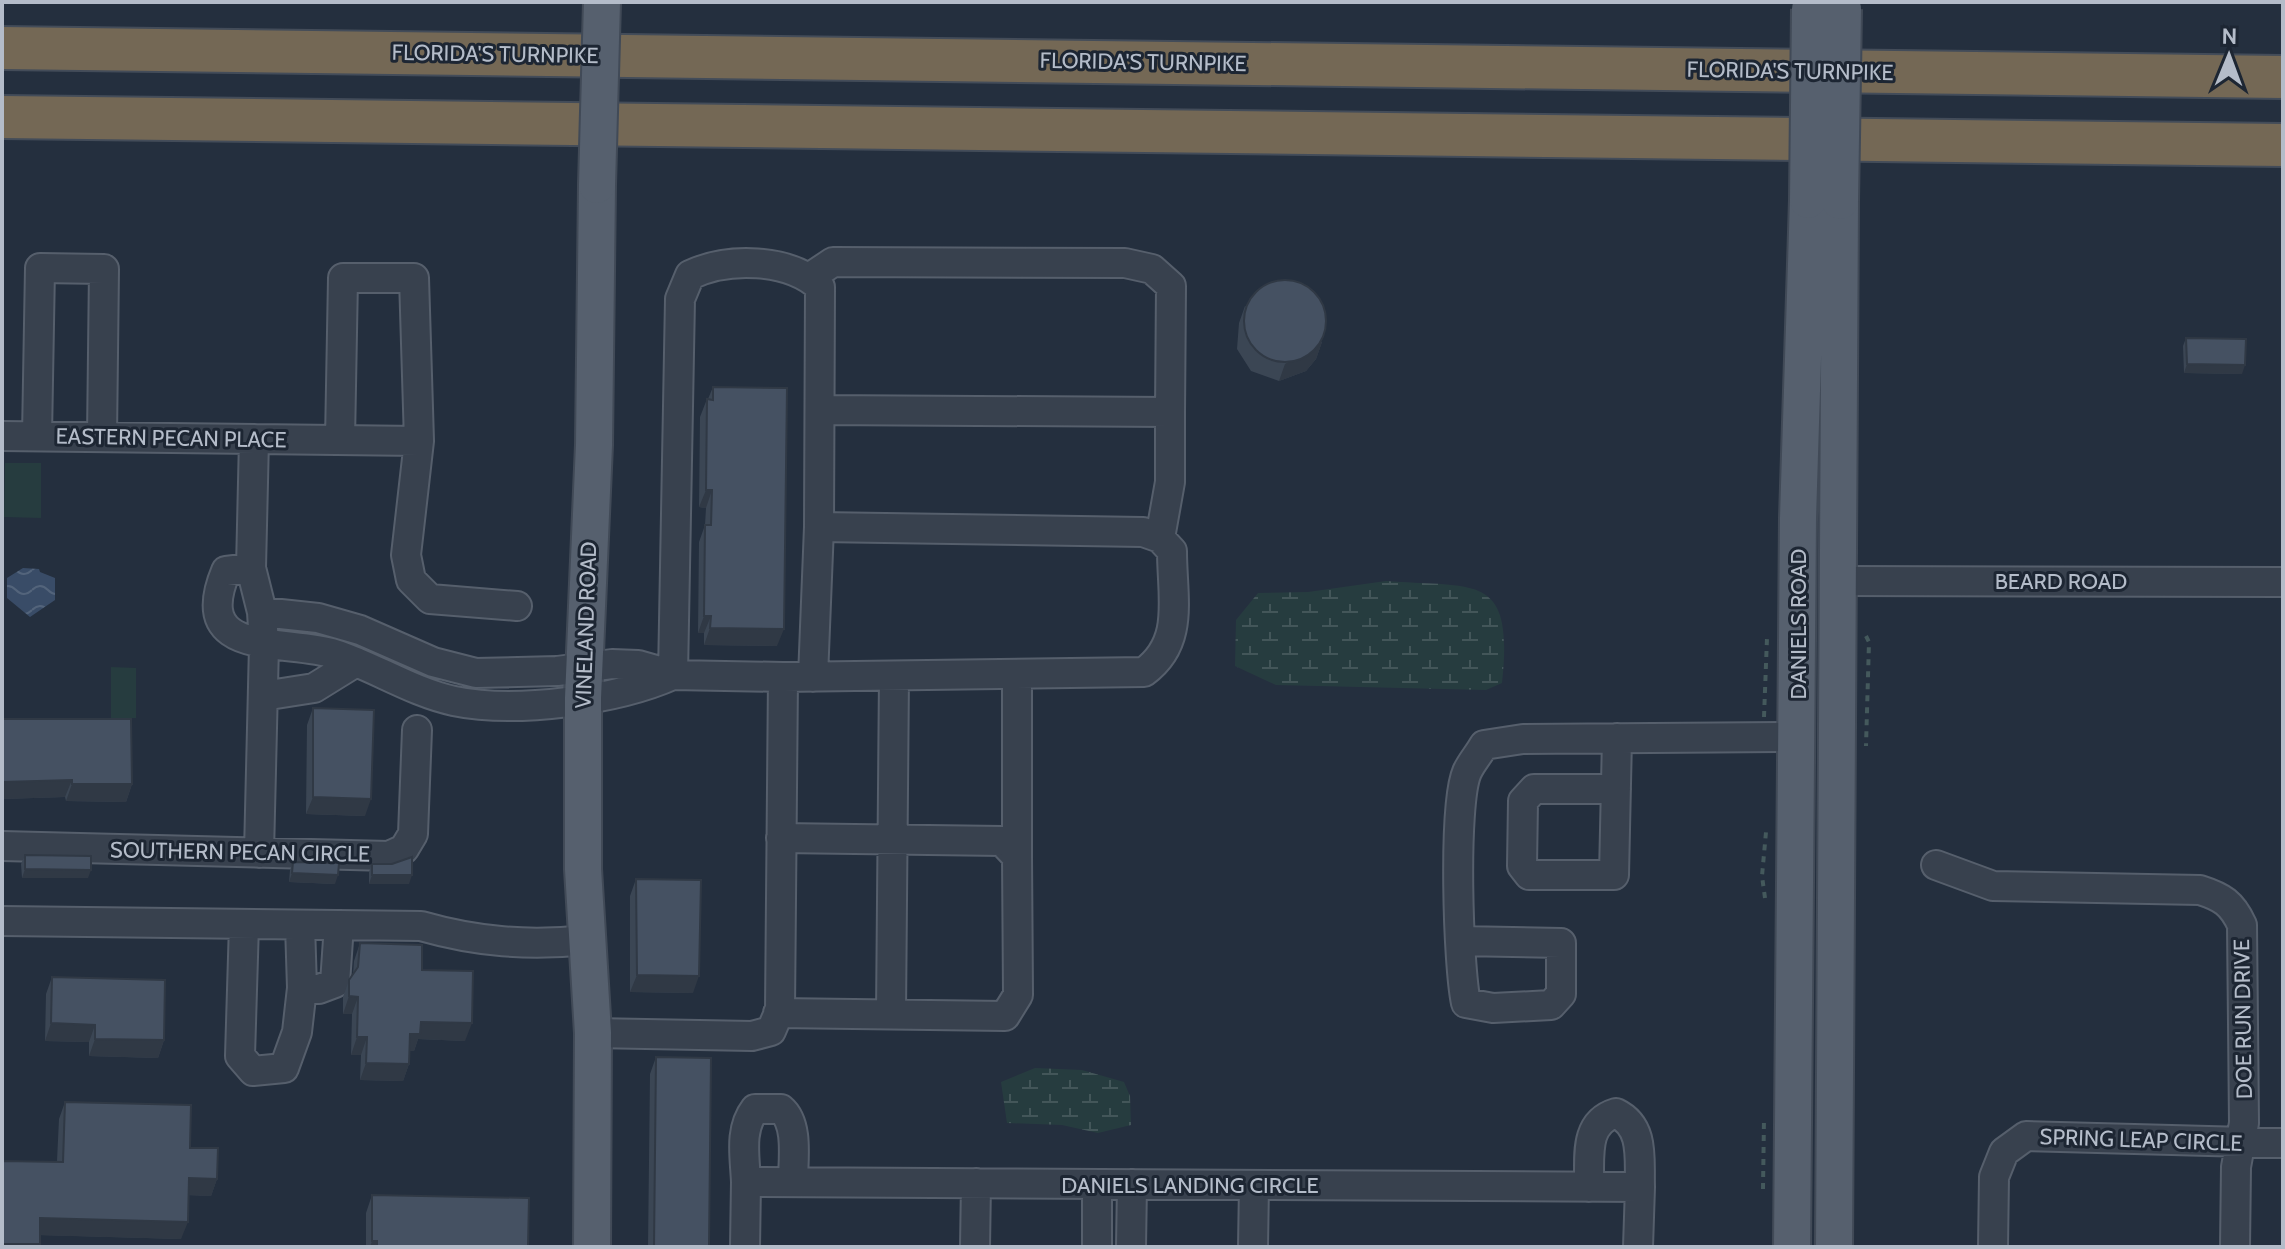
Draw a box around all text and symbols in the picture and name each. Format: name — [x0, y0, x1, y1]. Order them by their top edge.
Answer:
north arrow — [2189, 16, 2269, 96]
text: N — [2221, 23, 2237, 50]
street label: FLORIDA'S TURNPIKE — [391, 39, 599, 69]
street label: FLORIDA'S TURNPIKE — [1039, 47, 1247, 77]
street label: FLORIDA'S TURNPIKE — [1686, 56, 1894, 86]
street label: EASTERN PECAN PLACE — [55, 422, 287, 454]
street label: VINELAND ROAD — [570, 541, 602, 709]
street label: DANIELS ROAD — [1785, 549, 1812, 699]
street label: BEARD ROAD — [1995, 568, 2127, 595]
street label: SOUTHERN PECAN CIRCLE — [110, 836, 370, 868]
street label: DOE RUN DRIVE — [2228, 939, 2258, 1099]
street label: SPRING LEAP CIRCLE — [2039, 1123, 2243, 1157]
street label: DANIELS LANDING CIRCLE — [1061, 1172, 1319, 1199]

